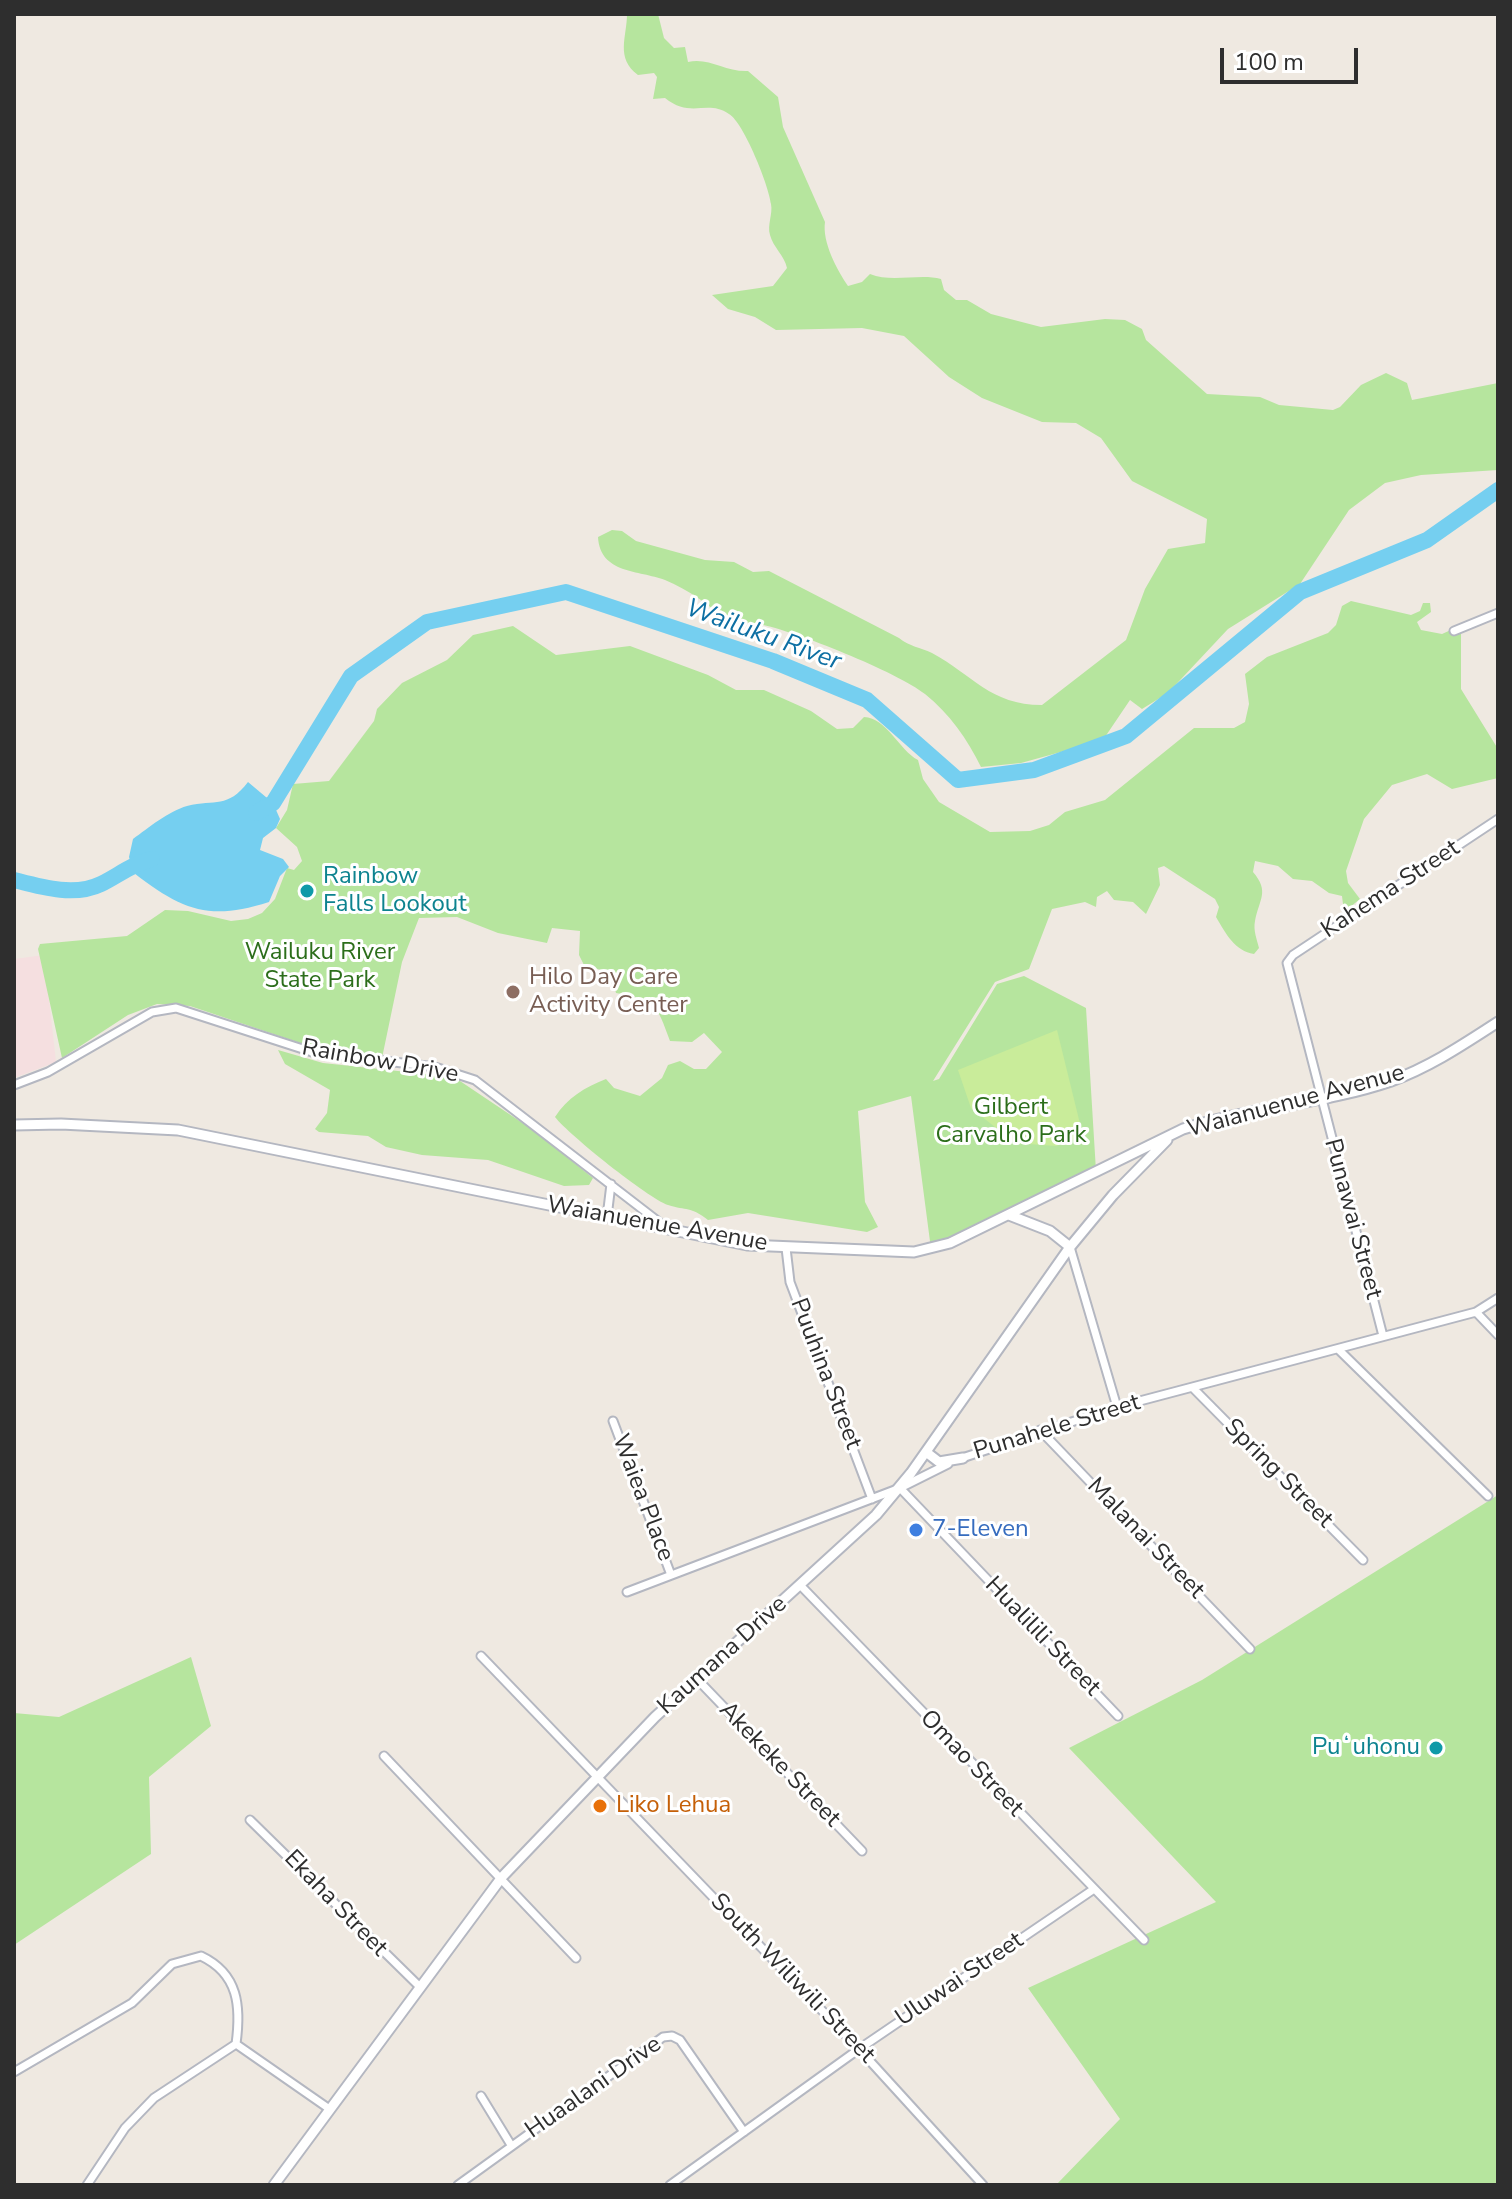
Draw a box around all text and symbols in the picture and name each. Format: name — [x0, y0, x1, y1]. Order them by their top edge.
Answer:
scale bar — [1224, 32, 1362, 82]
text: 100 m — [1234, 46, 1304, 78]
water label: Wailuku River — [681, 593, 845, 679]
street label: Kahema Street — [1316, 835, 1466, 945]
place label: Rainbow Falls Lookout — [323, 863, 467, 919]
marker: Rainbow Falls Lookout — [298, 882, 316, 900]
park label: Wailuku River State Park — [245, 939, 395, 995]
place label: Hilo Day Care Activity Center — [529, 964, 688, 1020]
marker: Hilo Day Care Activity Center — [504, 983, 522, 1001]
street label: Rainbow Drive — [300, 1034, 460, 1090]
street label: Waianuenue Avenue — [1184, 1059, 1408, 1145]
park label: Gilbert Carvalho Park — [936, 1094, 1086, 1150]
street label: Punawai Street — [1317, 1136, 1387, 1302]
street label: Waianuenue Avenue — [544, 1191, 770, 1259]
street label: Puuhina Street — [783, 1295, 867, 1453]
street label: Punahele Street — [970, 1389, 1144, 1467]
street label: Spring Street — [1218, 1414, 1338, 1534]
street label: Waiea Place — [605, 1430, 679, 1566]
street label: Malanai Street — [1080, 1473, 1210, 1605]
place label: 7-Eleven — [932, 1516, 1029, 1544]
marker: 7-Eleven — [907, 1521, 925, 1539]
street label: Hualilili Street — [978, 1572, 1106, 1702]
street label: Kaumana Drive — [652, 1590, 794, 1722]
street label: Akekeke Street — [712, 1697, 846, 1833]
street label: Omao Street — [913, 1705, 1029, 1823]
place label: Puʻuhonu — [1312, 1734, 1420, 1762]
marker: Puʻuhonu — [1427, 1739, 1445, 1757]
place label: Liko Lehua — [616, 1792, 731, 1820]
marker: Liko Lehua — [591, 1797, 609, 1815]
street label: Ekaha Street — [277, 1845, 393, 1963]
street label: South Wiliwili Street — [704, 1888, 880, 2070]
street label: Uluwai Street — [891, 1927, 1029, 2033]
street label: Huaalani Drive — [521, 2031, 667, 2145]

